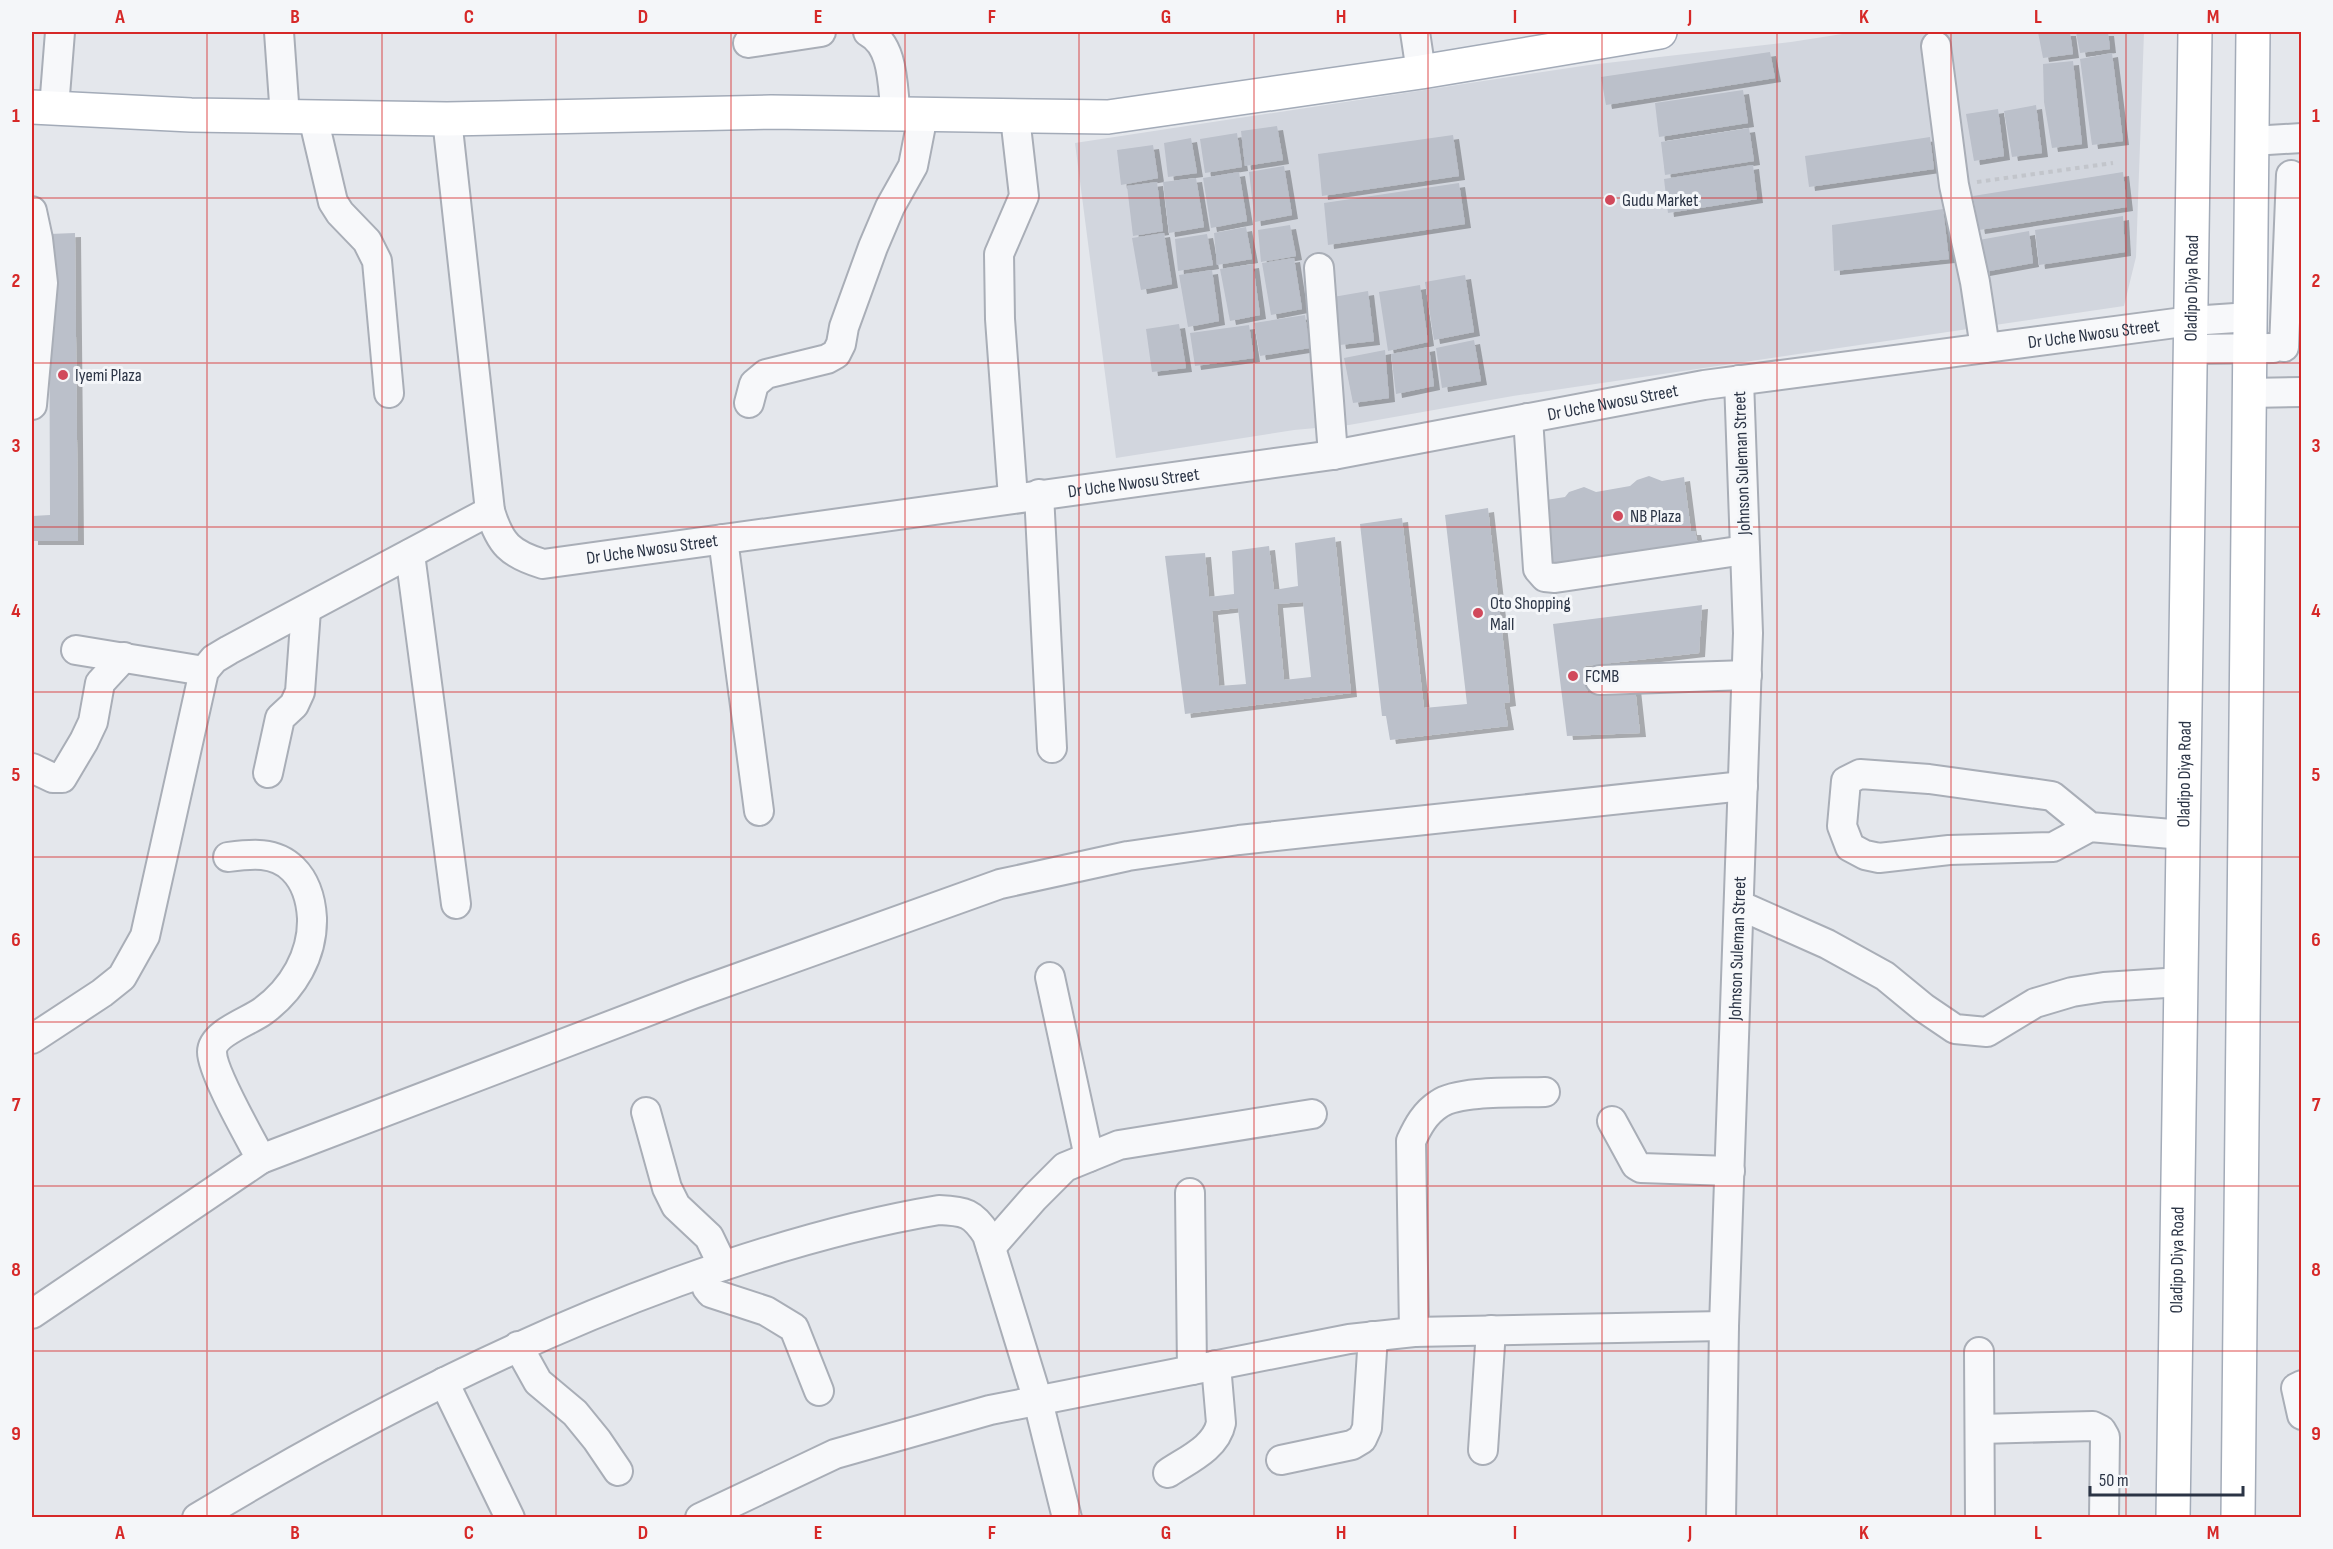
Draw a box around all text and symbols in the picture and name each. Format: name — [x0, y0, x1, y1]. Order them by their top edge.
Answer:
text: A — [114, 5, 125, 29]
text: B — [290, 5, 300, 29]
text: C — [464, 5, 474, 29]
text: D — [638, 5, 648, 29]
text: E — [814, 5, 822, 29]
text: F — [988, 5, 996, 29]
text: G — [1161, 5, 1171, 29]
text: H — [1336, 5, 1346, 29]
text: I — [1513, 5, 1517, 29]
text: J — [1687, 5, 1692, 29]
text: K — [1859, 5, 1869, 29]
text: L — [2034, 5, 2042, 29]
text: M — [2207, 5, 2219, 29]
text: 1 — [12, 104, 20, 128]
text: 1 — [2312, 104, 2320, 128]
place label: Gudu Market — [1622, 190, 1699, 211]
marker: Gudu Market — [1603, 193, 1617, 207]
street label: Oladipo Diya Road — [2180, 235, 2202, 342]
text: 2 — [12, 269, 20, 293]
text: 2 — [2312, 269, 2320, 293]
street label: Dr Uche Nwosu Street — [2027, 315, 2161, 353]
place label: Iyemi Plaza — [75, 365, 142, 386]
marker: Iyemi Plaza — [56, 368, 70, 382]
street label: Dr Uche Nwosu Street — [1546, 380, 1680, 425]
street label: Johnson Suleman Street — [1729, 390, 1755, 536]
text: 3 — [12, 434, 21, 458]
text: 3 — [2312, 434, 2321, 458]
street label: Dr Uche Nwosu Street — [1066, 463, 1201, 502]
place label: NB Plaza — [1630, 506, 1681, 527]
marker: NB Plaza — [1611, 509, 1625, 523]
street label: Dr Uche Nwosu Street — [585, 529, 720, 568]
place label: Oto Shopping Mall — [1490, 593, 1571, 635]
text: 4 — [11, 599, 21, 623]
text: 4 — [2311, 599, 2321, 623]
marker: Oto Shopping Mall — [1471, 606, 1485, 620]
place label: FCMB — [1585, 666, 1619, 687]
marker: FCMB — [1566, 669, 1580, 683]
street label: Oladipo Diya Road — [2173, 721, 2195, 828]
text: 5 — [12, 763, 21, 787]
text: 5 — [2312, 763, 2321, 787]
street label: Johnson Suleman Street — [1724, 875, 1750, 1022]
text: 6 — [11, 928, 21, 952]
text: 6 — [2311, 928, 2321, 952]
text: 7 — [12, 1093, 21, 1117]
text: 7 — [2312, 1093, 2321, 1117]
street label: Oladipo Diya Road — [2166, 1207, 2188, 1313]
text: 8 — [11, 1258, 21, 1282]
text: 8 — [2311, 1258, 2321, 1282]
text: 9 — [11, 1422, 21, 1446]
text: 9 — [2311, 1422, 2321, 1446]
scale bar — [2090, 1459, 2243, 1497]
text: 50 m — [2099, 1470, 2129, 1491]
text: A — [114, 1521, 125, 1545]
text: B — [290, 1521, 300, 1545]
text: C — [464, 1521, 474, 1545]
text: D — [638, 1521, 648, 1545]
text: E — [814, 1521, 822, 1545]
text: F — [988, 1521, 996, 1545]
text: G — [1161, 1521, 1171, 1545]
text: H — [1336, 1521, 1346, 1545]
text: I — [1513, 1521, 1517, 1545]
text: J — [1687, 1521, 1692, 1545]
text: K — [1859, 1521, 1869, 1545]
text: L — [2034, 1521, 2042, 1545]
text: M — [2207, 1521, 2219, 1545]

